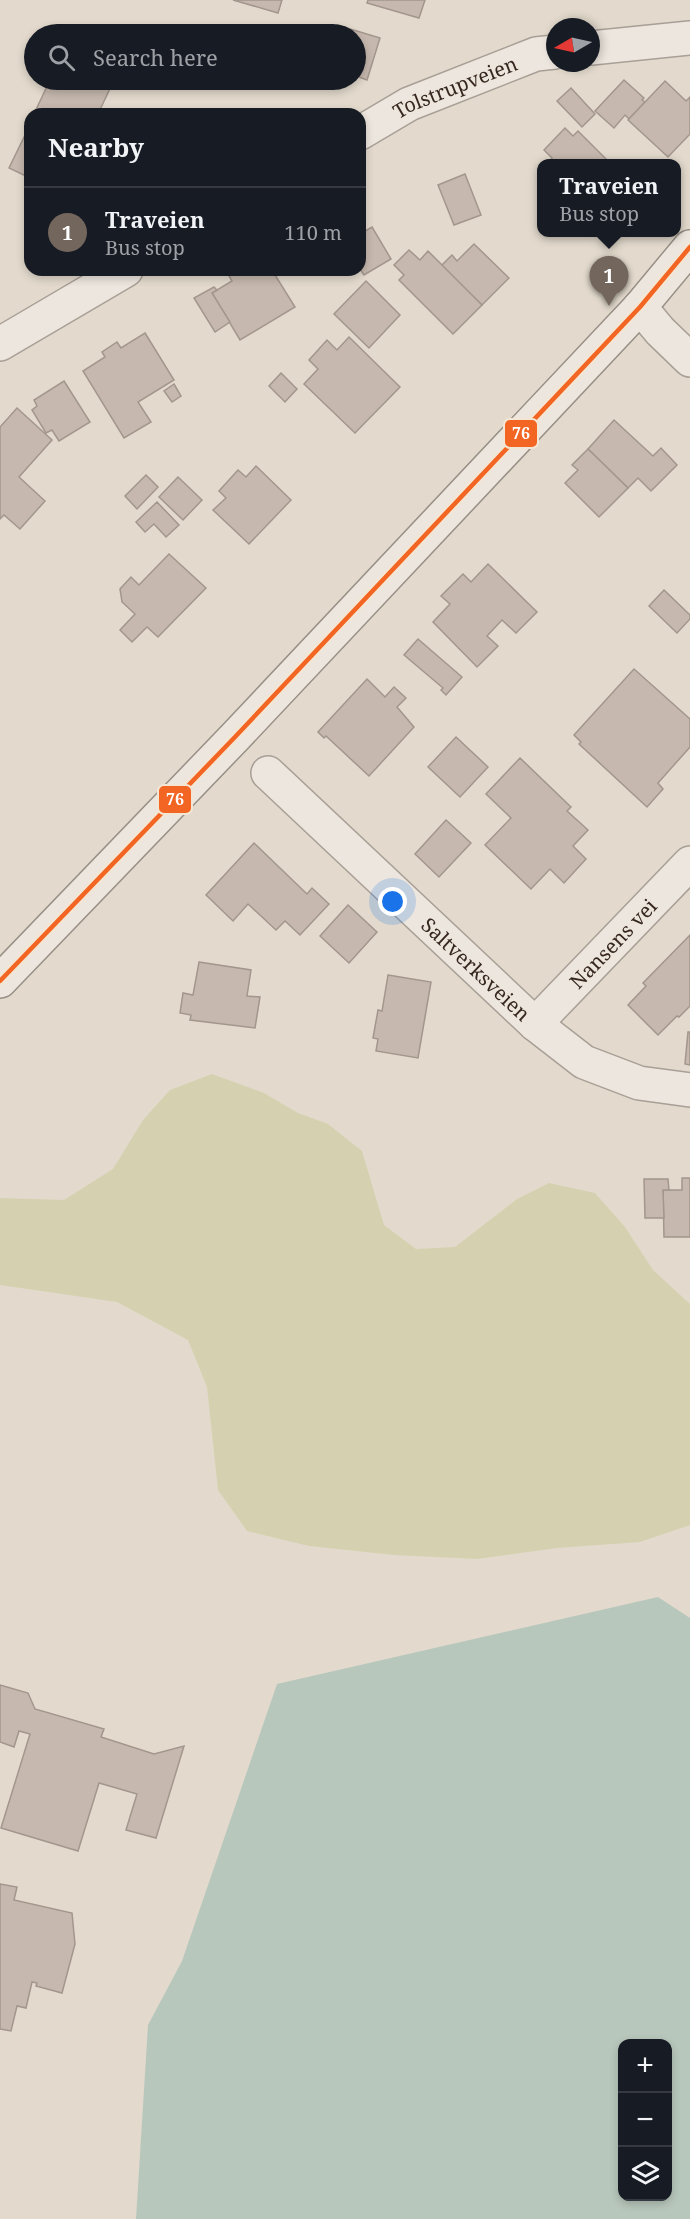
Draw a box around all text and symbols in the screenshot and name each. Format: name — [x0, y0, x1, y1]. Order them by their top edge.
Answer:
north arrow — [546, 18, 600, 72]
search box — [24, 24, 366, 90]
icon: search — [45, 41, 78, 74]
text: Search here — [93, 42, 218, 72]
street label: Tolstrupveien — [388, 49, 521, 124]
text: Nearby — [48, 129, 144, 165]
popup — [537, 159, 681, 237]
text: Traveien — [559, 170, 659, 200]
text: Bus stop — [559, 200, 639, 227]
text: Traveien — [105, 204, 205, 234]
text: 1 — [62, 219, 73, 246]
text: 110 m — [284, 219, 342, 246]
text: Bus stop — [105, 234, 185, 261]
pin: 1 — [590, 256, 628, 306]
line badge: 76 — [504, 419, 538, 448]
text: 76 — [512, 422, 530, 444]
line badge: 76 — [158, 785, 192, 814]
text: 76 — [166, 788, 184, 810]
your location — [378, 887, 407, 916]
street label: Nansens vei — [563, 892, 663, 994]
street label: Saltverksveien — [416, 911, 537, 1027]
map controls — [618, 2039, 672, 2201]
button: + — [618, 2039, 672, 2093]
button: − — [618, 2093, 672, 2147]
button: layers — [618, 2147, 672, 2201]

